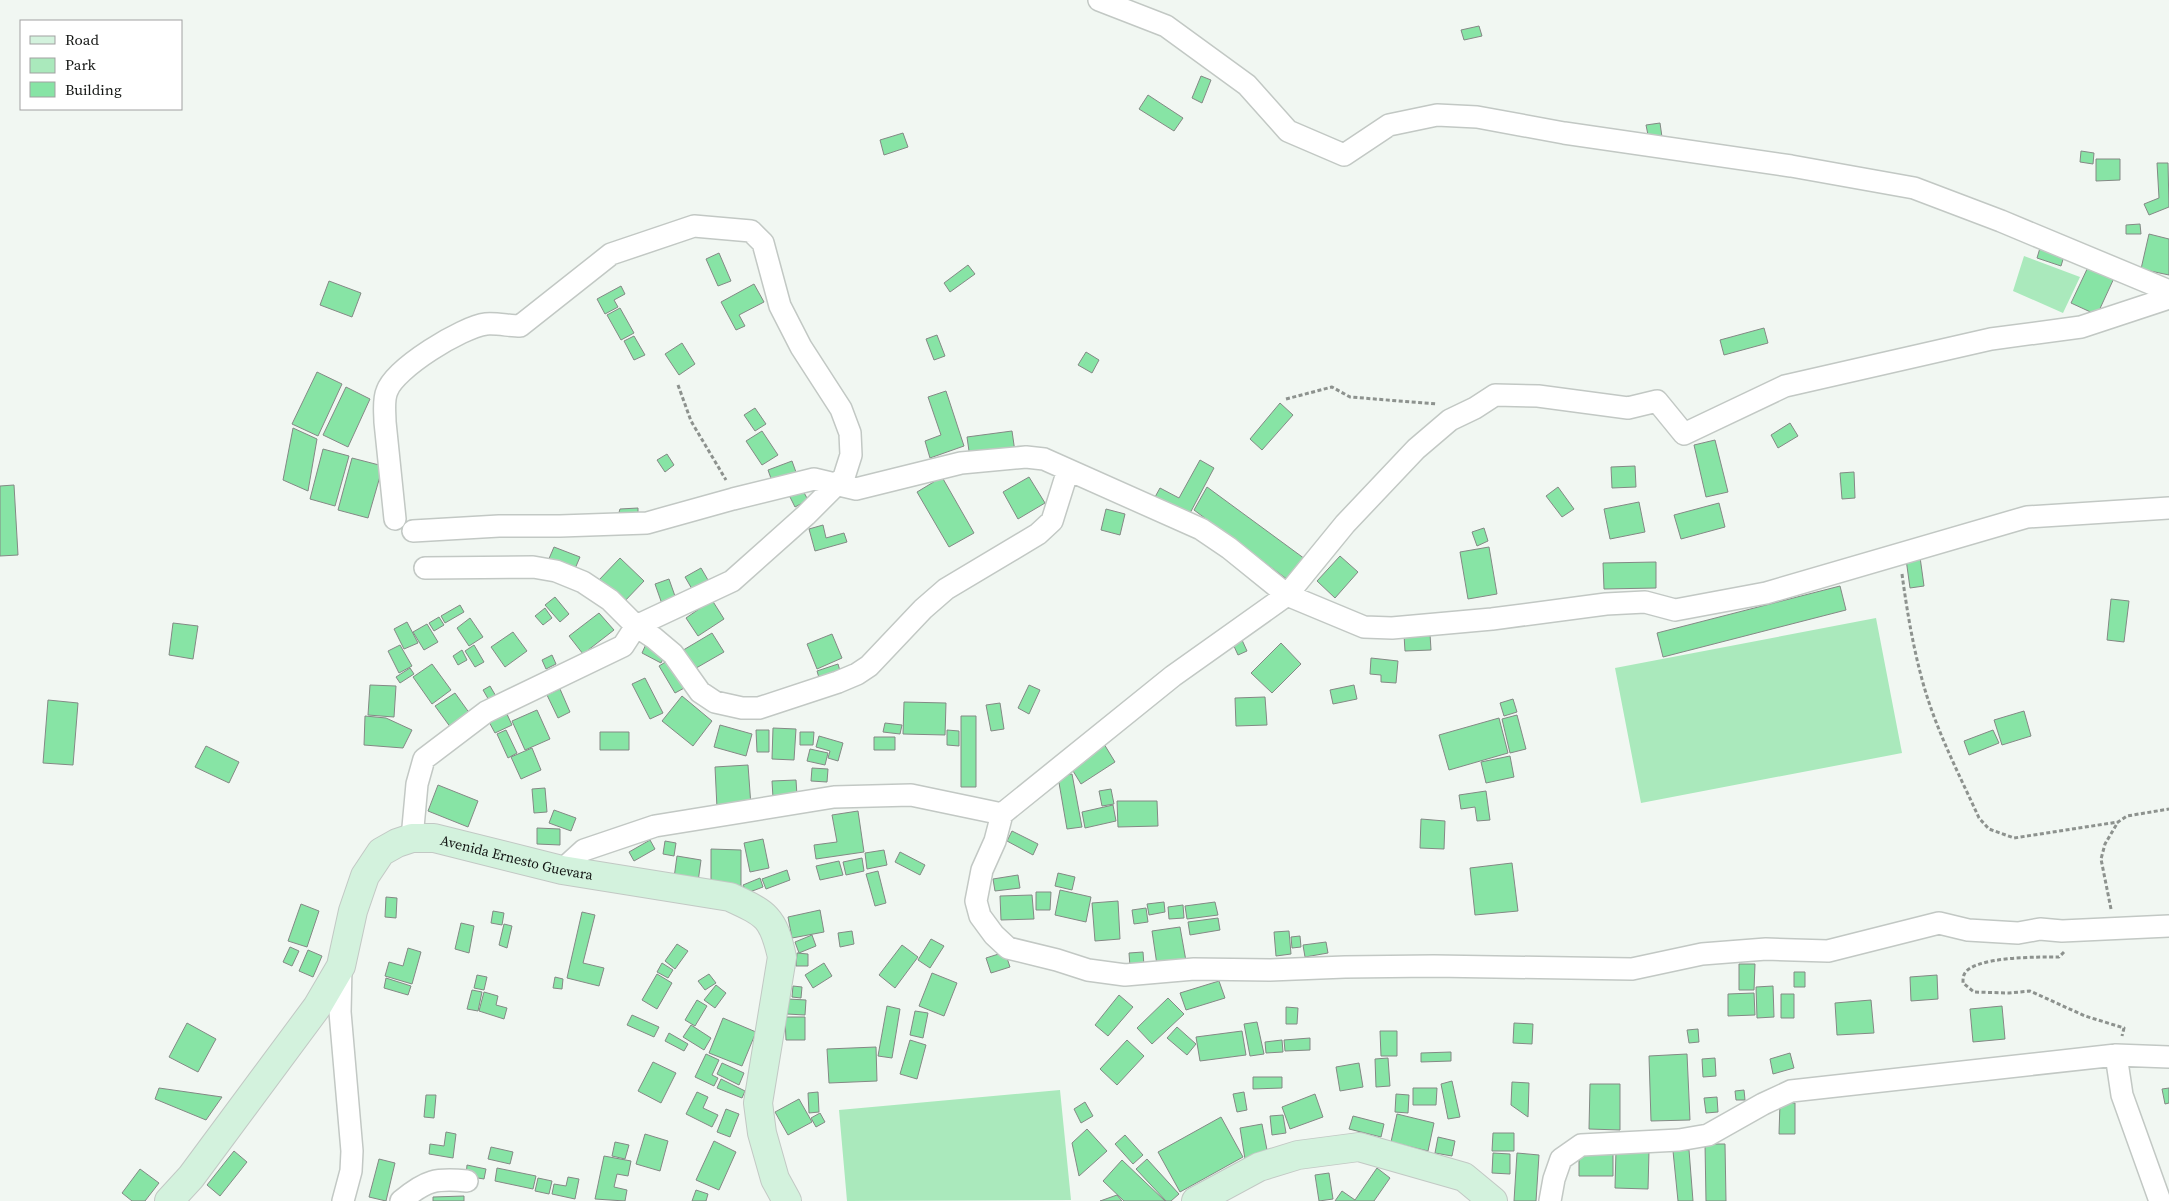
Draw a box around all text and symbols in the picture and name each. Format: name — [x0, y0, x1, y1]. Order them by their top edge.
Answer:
legend — [20, 20, 182, 110]
text: Road — [65, 29, 99, 50]
text: Park — [65, 54, 97, 75]
text: Building — [65, 79, 122, 100]
street label: Avenida Ernesto Guevara — [438, 830, 595, 885]

